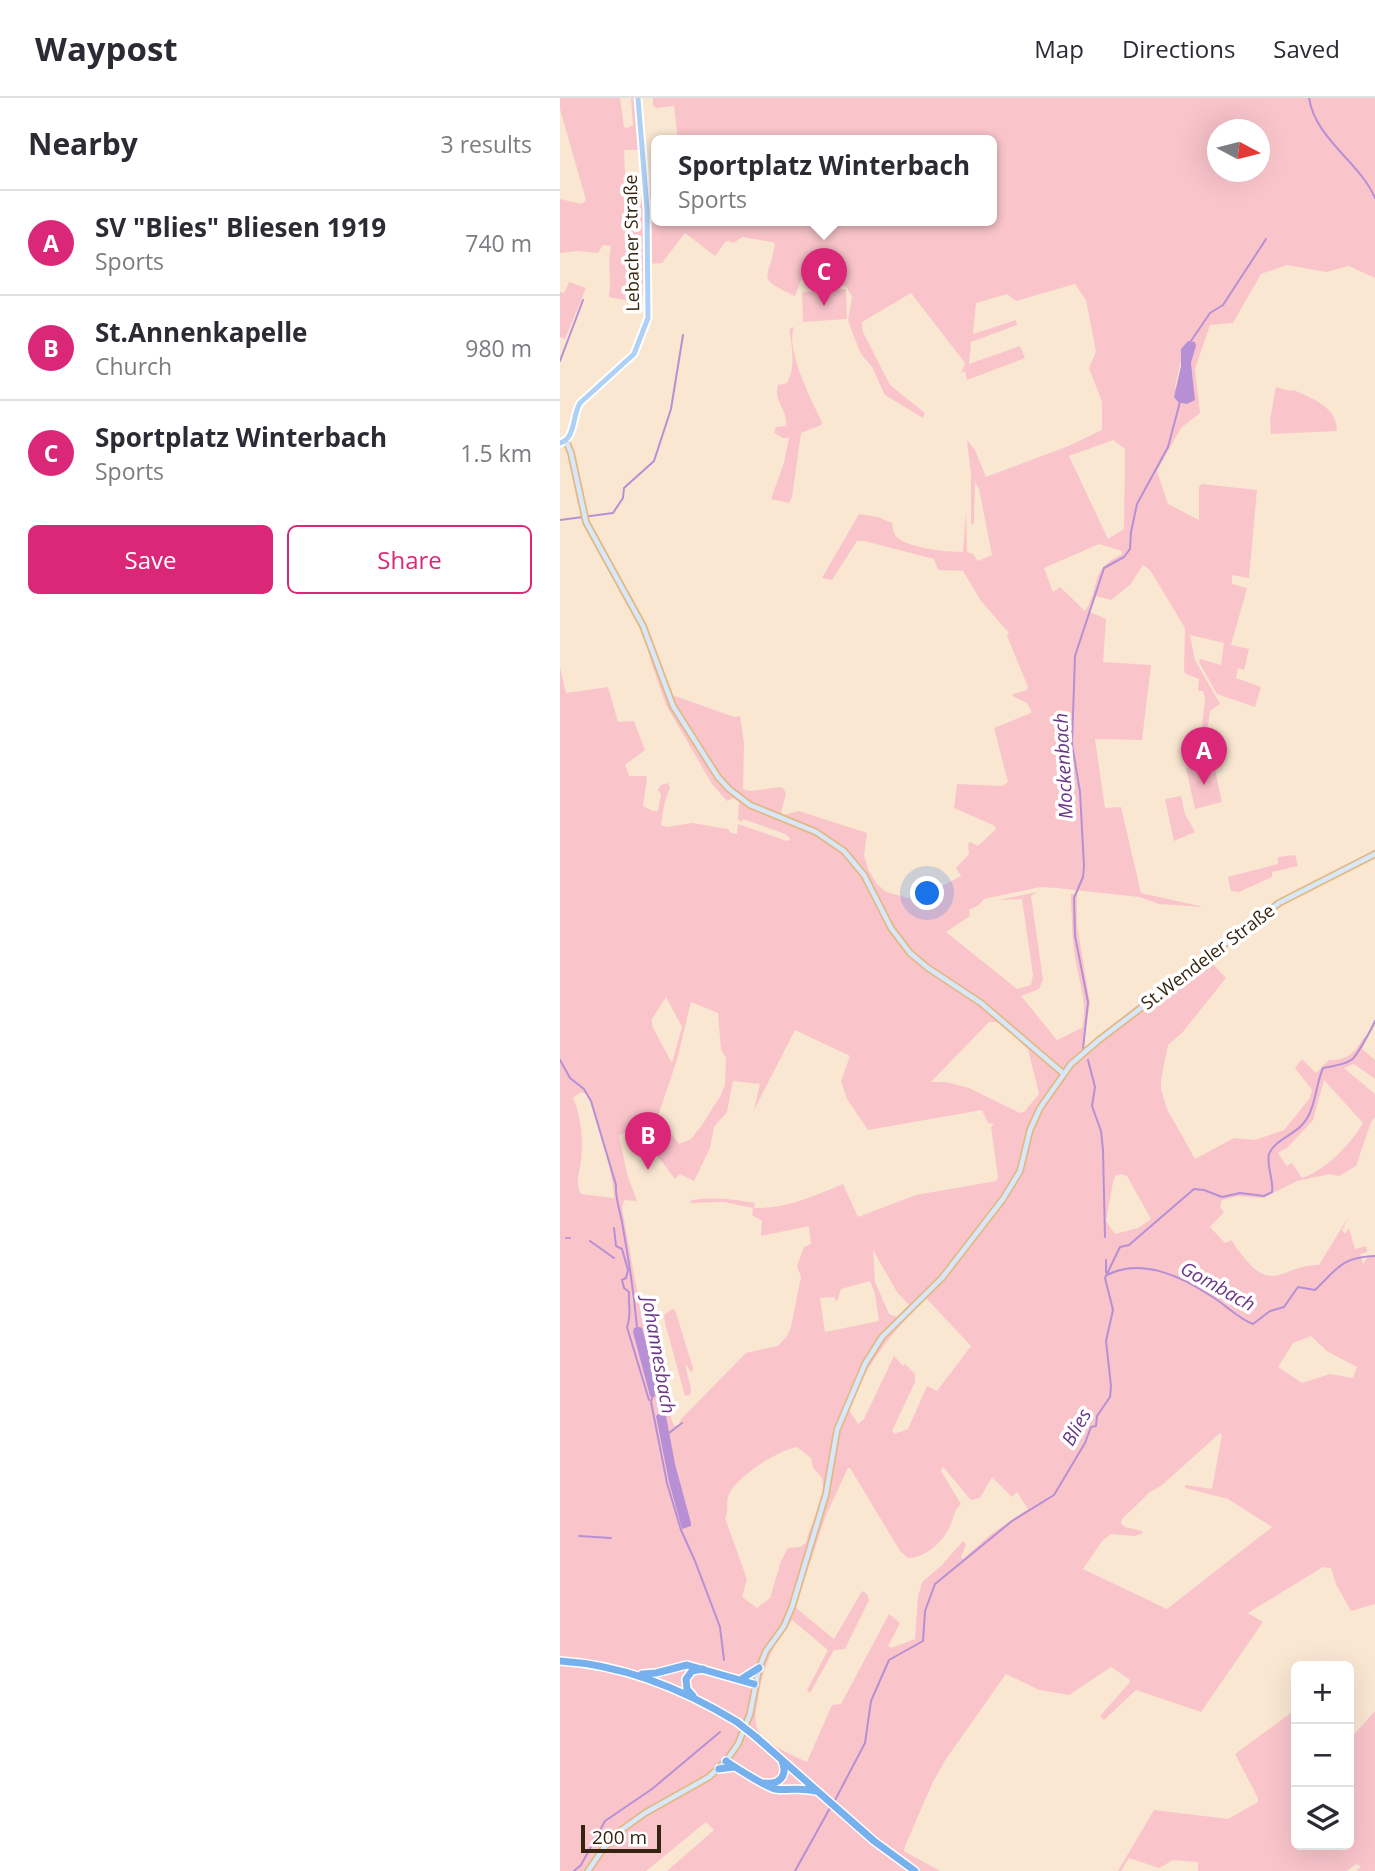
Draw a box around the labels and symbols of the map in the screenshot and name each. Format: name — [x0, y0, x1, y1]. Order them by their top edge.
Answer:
north arrow — [1207, 119, 1270, 182]
street label: Lebacher Straße — [618, 174, 644, 312]
pin: C — [801, 248, 847, 306]
water label: Mockenbach — [1047, 712, 1079, 820]
pin: A — [1181, 727, 1227, 785]
your location — [910, 876, 944, 910]
street label: St.Wendeler Straße — [1136, 898, 1279, 1014]
pin: B — [625, 1112, 671, 1170]
water label: Gombach — [1176, 1255, 1260, 1317]
water label: Johannesbach — [635, 1292, 682, 1416]
water label: Blies — [1055, 1404, 1097, 1450]
scale bar — [581, 1822, 662, 1854]

